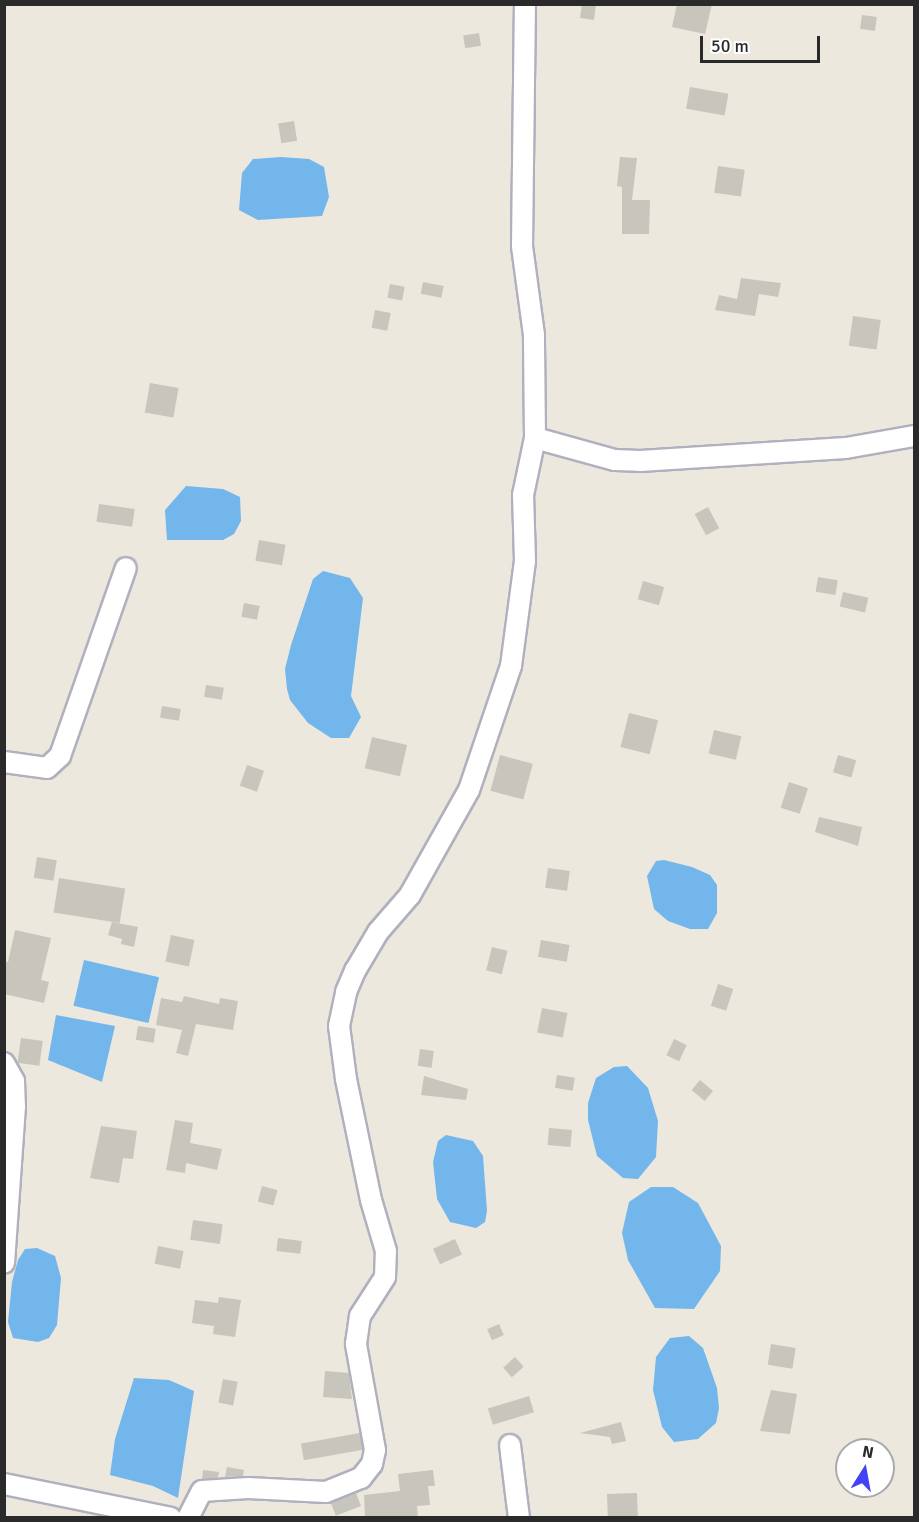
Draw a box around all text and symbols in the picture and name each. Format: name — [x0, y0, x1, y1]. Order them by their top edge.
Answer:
scale bar — [703, 24, 823, 62]
text: 50 m — [711, 35, 749, 57]
north arrow — [835, 1438, 895, 1498]
text: N — [861, 1441, 875, 1463]

